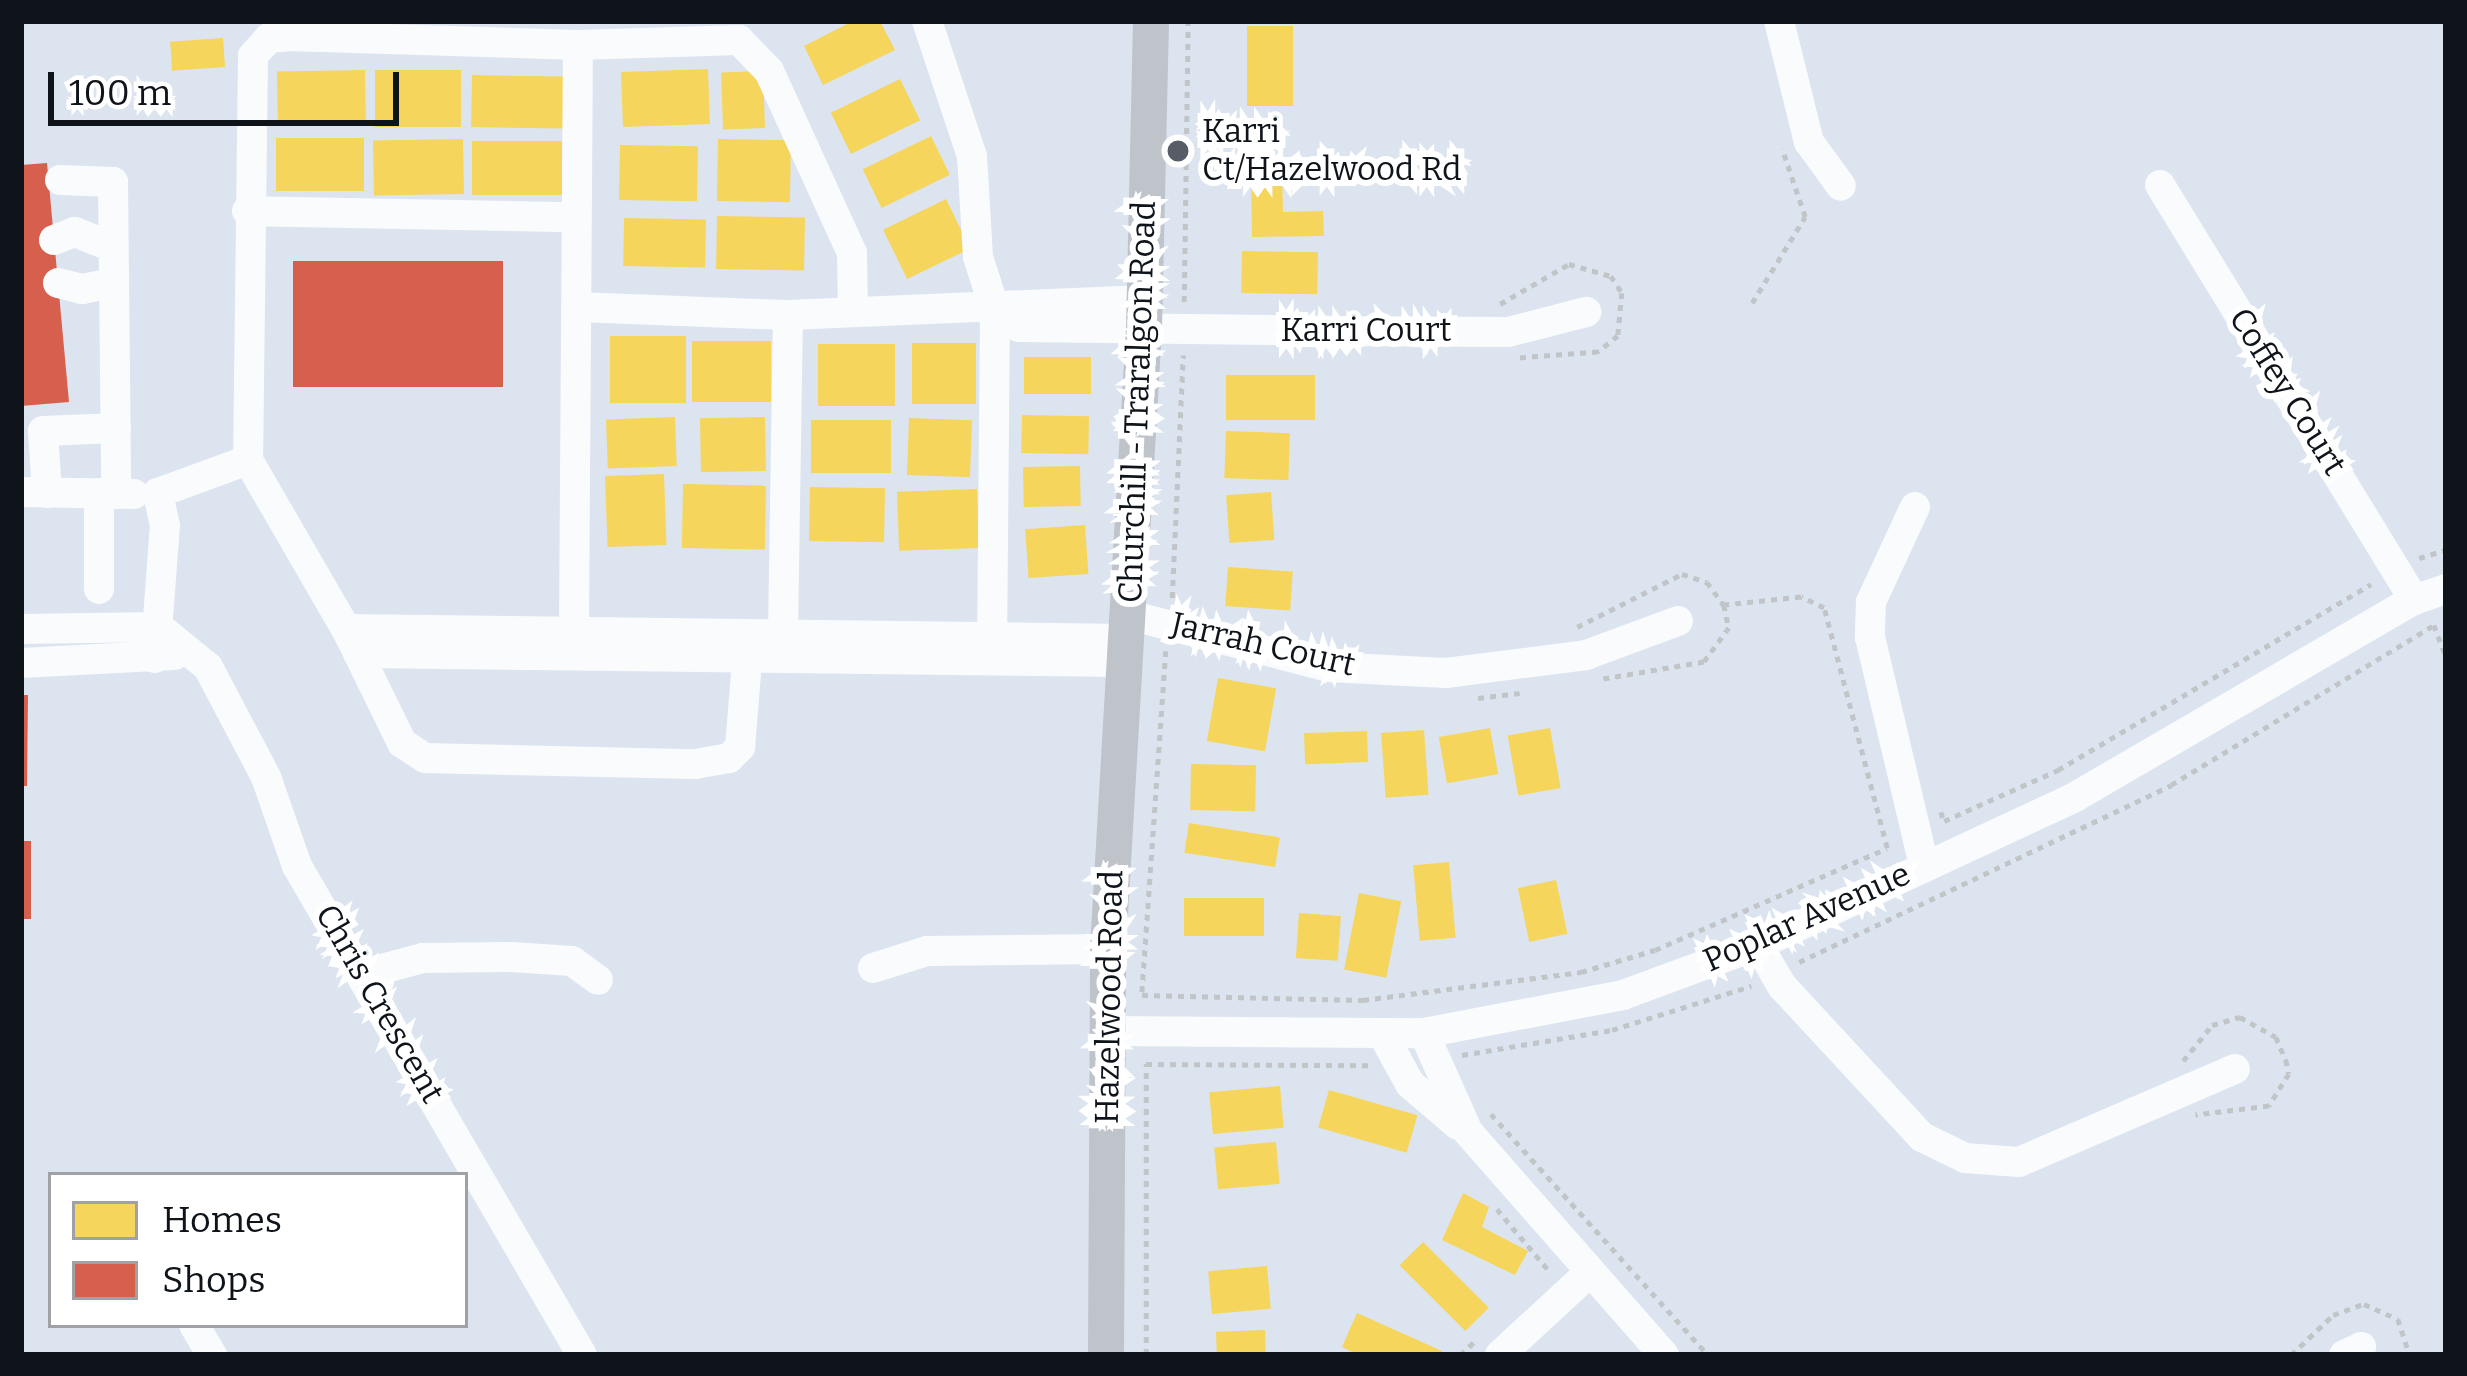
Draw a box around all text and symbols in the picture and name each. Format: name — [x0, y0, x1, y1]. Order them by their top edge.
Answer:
scale bar — [54, 48, 405, 122]
text: 100 m — [69, 71, 171, 115]
place label: Karri Ct/Hazelwood Rd — [1202, 112, 1462, 190]
marker: Karri Ct/Hazelwood Rd — [1165, 138, 1191, 164]
street label: Churchill - Traralgon Road — [1111, 200, 1165, 604]
street label: Coffey Court — [2220, 301, 2354, 483]
street label: Karri Court — [1280, 311, 1452, 351]
street label: Jarrah Court — [1167, 605, 1359, 685]
street label: Poplar Avenue — [1698, 855, 1916, 981]
street label: Hazelwood Road — [1088, 870, 1132, 1124]
street label: Chris Crescent — [306, 898, 452, 1110]
legend — [48, 1172, 468, 1328]
text: Homes — [162, 1198, 282, 1242]
text: Shops — [162, 1258, 265, 1302]

